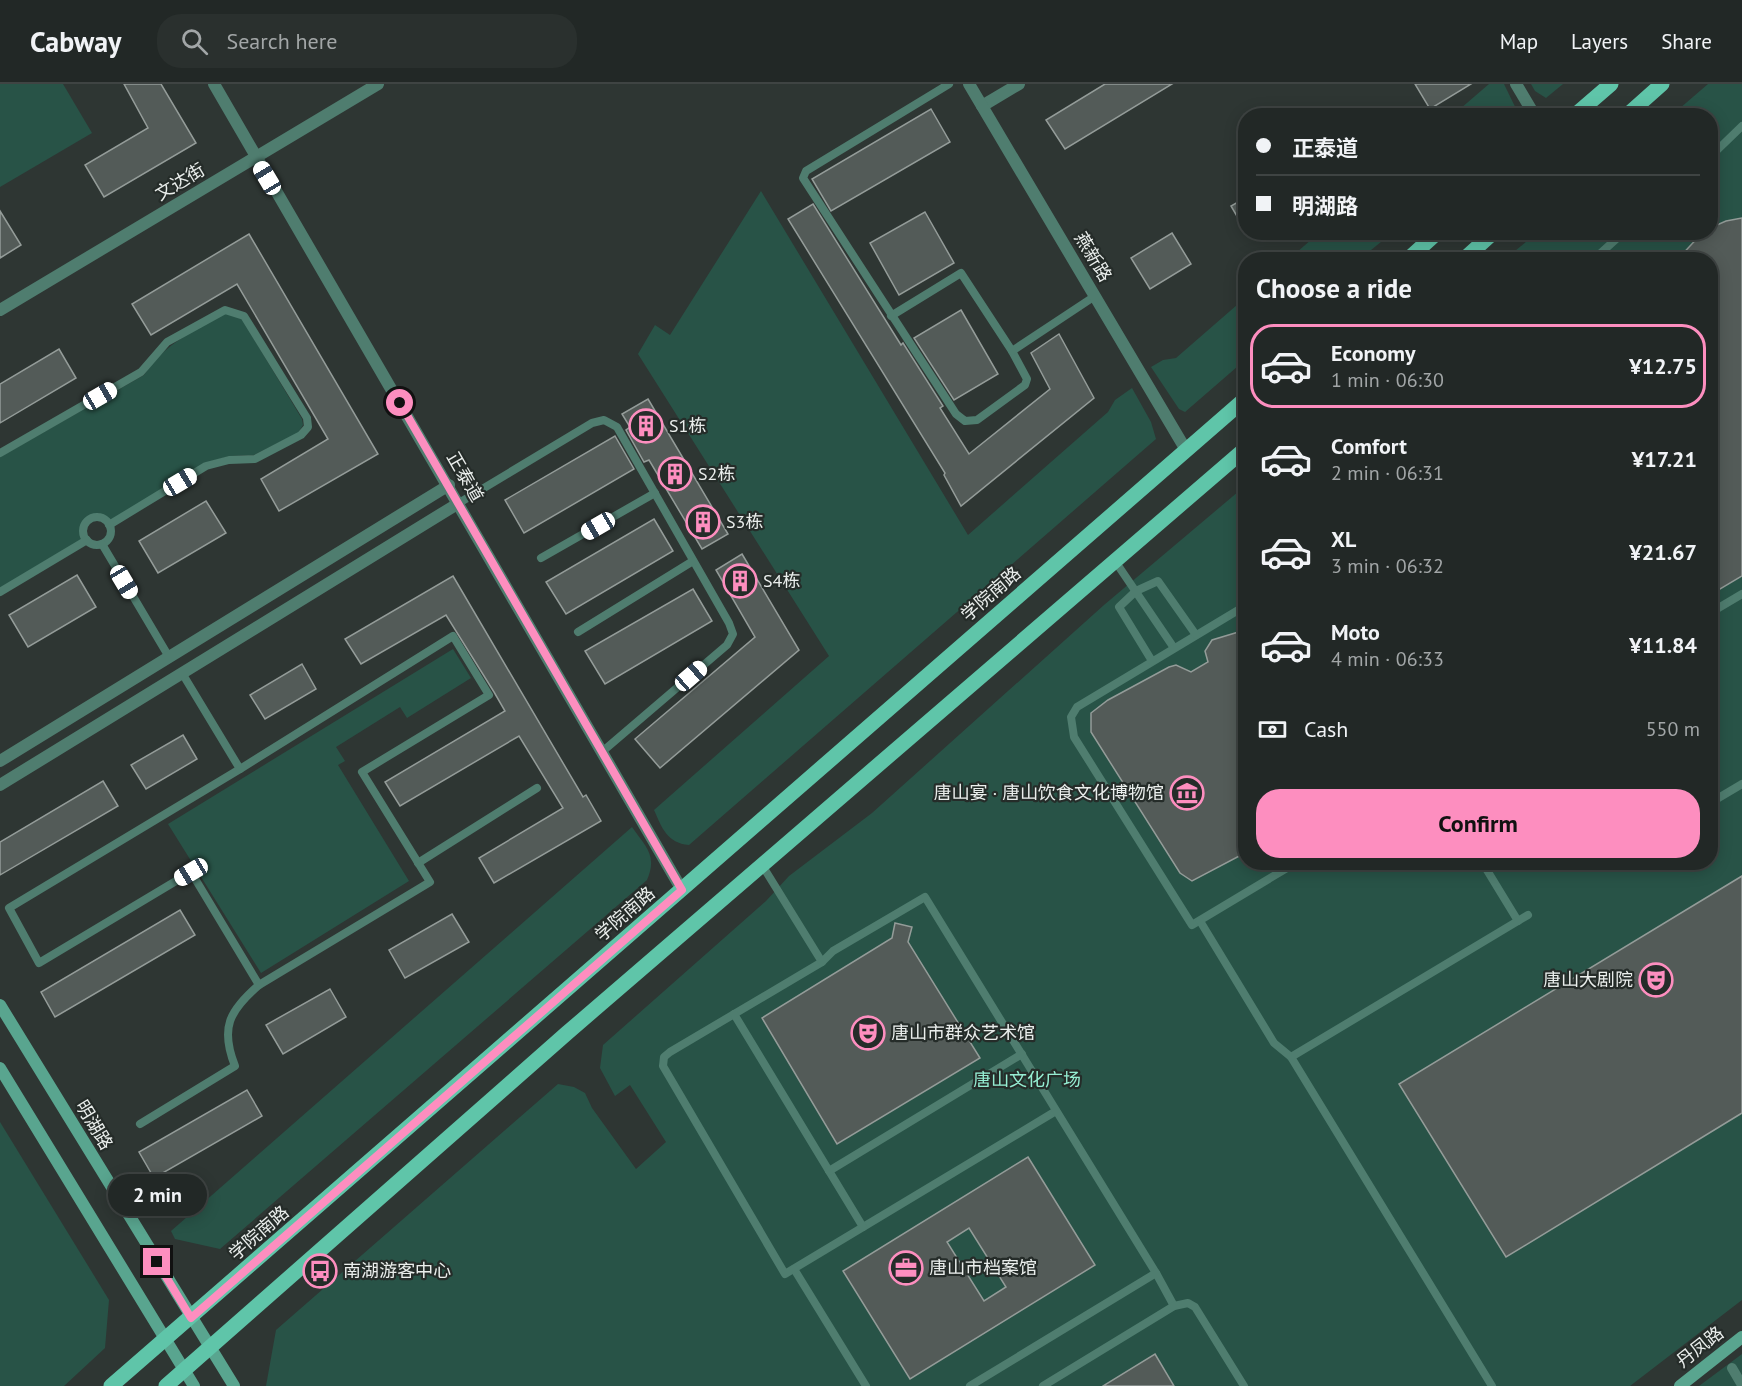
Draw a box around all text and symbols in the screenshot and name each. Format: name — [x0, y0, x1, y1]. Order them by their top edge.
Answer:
search box — [157, 14, 577, 68]
text: Cabway — [30, 23, 121, 60]
icon: search — [178, 25, 211, 58]
text: Search here — [226, 27, 337, 55]
text: Map — [1500, 28, 1538, 55]
text: Layers — [1571, 28, 1628, 55]
text: Share — [1661, 28, 1712, 55]
text: 正泰道 — [1292, 134, 1358, 162]
street label: 文达街 — [151, 158, 209, 205]
car — [250, 158, 284, 198]
text: 明湖路 — [1292, 192, 1358, 220]
street label: 燕新路 — [1070, 228, 1117, 286]
text: Choose a ride — [1256, 271, 1412, 305]
icon: car — [1259, 339, 1313, 393]
text: Economy — [1331, 339, 1415, 367]
text: ¥12.75 — [1629, 352, 1697, 380]
text: 1 min · 06:30 — [1331, 367, 1444, 393]
car — [80, 379, 120, 413]
route start — [386, 389, 413, 416]
building icon: S1栋 — [628, 408, 664, 444]
place label: S1栋 — [669, 414, 706, 437]
icon: car — [1259, 432, 1313, 486]
text: Comfort — [1331, 432, 1407, 460]
text: ¥17.21 — [1632, 445, 1697, 473]
street label: 正泰道 — [442, 448, 489, 506]
building icon: S2栋 — [657, 456, 693, 492]
text: 2 min · 06:31 — [1331, 460, 1444, 486]
place label: S2栋 — [698, 462, 735, 485]
car — [160, 465, 200, 499]
building icon: S3栋 — [685, 504, 721, 540]
car — [578, 509, 618, 543]
place label: S3栋 — [726, 510, 763, 533]
icon: car — [1259, 525, 1313, 579]
text: XL — [1331, 525, 1356, 553]
text: ¥21.67 — [1629, 538, 1697, 566]
text: 3 min · 06:32 — [1331, 553, 1444, 579]
street label: 学院南路 — [956, 561, 1025, 626]
car — [107, 562, 141, 602]
building icon: S4栋 — [722, 563, 758, 599]
place label: S4栋 — [763, 569, 800, 592]
icon: car — [1259, 618, 1313, 672]
text: Moto — [1331, 618, 1380, 646]
text: ¥11.84 — [1629, 631, 1697, 659]
text: 4 min · 06:33 — [1331, 646, 1444, 672]
car — [672, 657, 710, 695]
icon: cash — [1256, 713, 1289, 746]
text: Cash — [1304, 715, 1348, 743]
text: 550 m — [1646, 716, 1700, 742]
museum icon: 唐山宴 · 唐山饮食文化博物馆 — [1169, 775, 1205, 811]
place label: 唐山宴 · 唐山饮食文化博物馆 — [934, 781, 1164, 804]
button: Confirm — [1256, 789, 1700, 858]
car — [171, 855, 211, 889]
street label: 学院南路 — [590, 881, 659, 946]
theatre icon: 唐山大剧院 — [1638, 962, 1674, 998]
place label: 唐山大剧院 — [1543, 968, 1633, 991]
theatre icon: 唐山市群众艺术馆 — [850, 1015, 886, 1051]
place label: 唐山市群众艺术馆 — [891, 1021, 1035, 1044]
park label: 唐山文化广场 — [973, 1068, 1081, 1091]
street label: 明湖路 — [71, 1096, 118, 1154]
callout: 2 min — [108, 1175, 207, 1217]
text: 2 min — [133, 1182, 182, 1208]
street label: 学院南路 — [224, 1200, 293, 1265]
route end — [143, 1248, 170, 1275]
office icon: 唐山市档案馆 — [888, 1250, 924, 1286]
bus stop icon: 南湖游客中心 — [302, 1253, 338, 1289]
place label: 唐山市档案馆 — [929, 1256, 1037, 1279]
place label: 南湖游客中心 — [343, 1259, 451, 1282]
street label: 丹凤路 — [1671, 1321, 1728, 1372]

